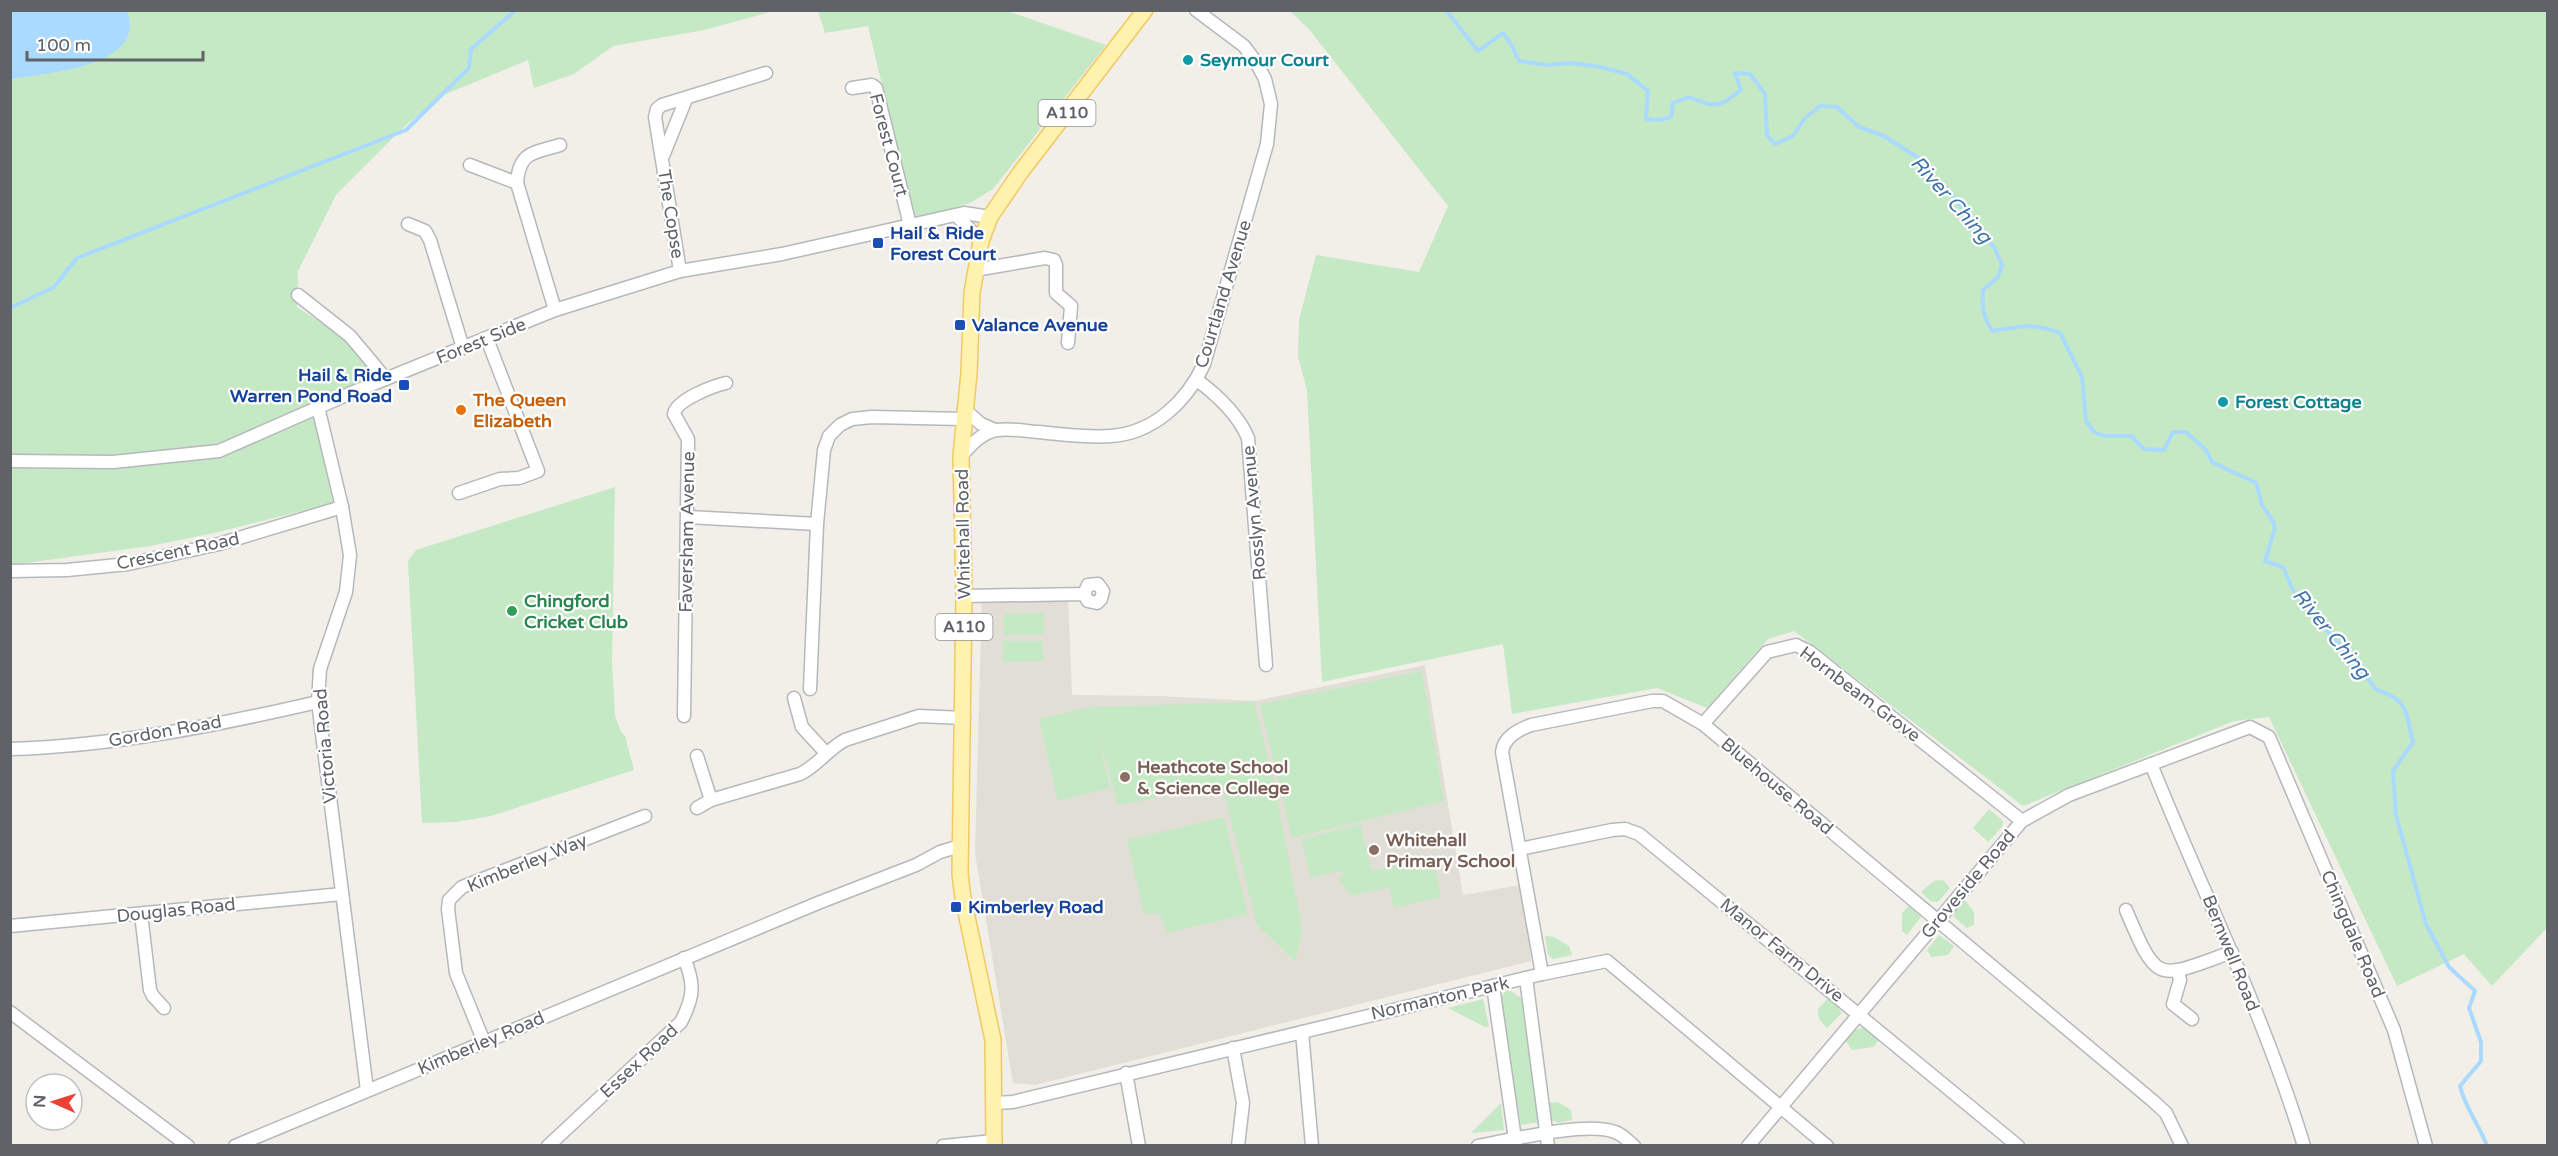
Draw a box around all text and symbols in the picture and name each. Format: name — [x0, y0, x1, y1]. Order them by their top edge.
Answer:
scale bar — [27, 24, 202, 62]
text: 100 m — [36, 34, 91, 56]
place label: Seymour Court — [1200, 49, 1329, 71]
marker: Seymour Court — [1181, 53, 1195, 67]
street label: Forest Court — [865, 91, 913, 199]
road number: A110 — [1038, 100, 1096, 126]
water label: River Ching — [1905, 151, 1998, 250]
street label: The Copse — [653, 168, 689, 260]
street label: Courtland Avenue — [1190, 217, 1256, 371]
place label: Hail & Ride Forest Court — [890, 222, 996, 265]
marker: Hail & Ride Forest Court — [871, 236, 885, 250]
street label: Forest Side — [433, 313, 529, 369]
place label: Valance Avenue — [972, 314, 1108, 336]
marker: Valance Avenue — [953, 318, 967, 332]
place label: Hail & Ride Warren Pond Road — [230, 364, 392, 407]
marker: Hail & Ride Warren Pond Road — [397, 378, 411, 392]
place label: The Queen Elizabeth — [472, 389, 566, 432]
place label: Forest Cottage — [2235, 391, 2362, 413]
marker: Forest Cottage — [2216, 395, 2230, 409]
marker: The Queen Elizabeth — [454, 403, 468, 417]
street label: Rosslyn Avenue — [1237, 445, 1271, 581]
street label: Faversham Avenue — [675, 451, 699, 613]
street label: Whitehall Road — [951, 469, 975, 599]
street label: Crescent Road — [115, 527, 241, 575]
water label: River Ching — [2287, 584, 2376, 685]
place label: Chingford Cricket Club — [524, 590, 628, 633]
marker: Chingford Cricket Club — [505, 604, 519, 618]
road number: A110 — [936, 614, 992, 640]
street label: Hornbeam Grove — [1795, 641, 1925, 747]
street label: Victoria Road — [309, 688, 341, 804]
street label: Gordon Road — [107, 710, 223, 752]
street label: Bluehouse Road — [1716, 733, 1838, 839]
place label: Heathcote School & Science College — [1137, 756, 1289, 799]
marker: Heathcote School & Science College — [1118, 770, 1132, 784]
street label: Groveside Road — [1916, 825, 2020, 943]
street label: Kimberley Way — [464, 829, 591, 897]
place label: Whitehall Primary School — [1386, 829, 1515, 872]
marker: Whitehall Primary School — [1367, 843, 1381, 857]
street label: Chingdale Road — [2316, 867, 2390, 1001]
street label: Bernwell Road — [2198, 892, 2264, 1014]
street label: Douglas Road — [115, 893, 237, 927]
street label: Manor Farm Drive — [1716, 893, 1848, 1007]
place label: Kimberley Road — [968, 896, 1104, 918]
marker: Kimberley Road — [949, 900, 963, 914]
street label: Normanton Park — [1369, 971, 1511, 1025]
street label: Kimberley Road — [414, 1006, 548, 1080]
street label: Essex Road — [596, 1019, 682, 1103]
north arrow — [24, 1072, 84, 1132]
text: N — [30, 1094, 50, 1108]

